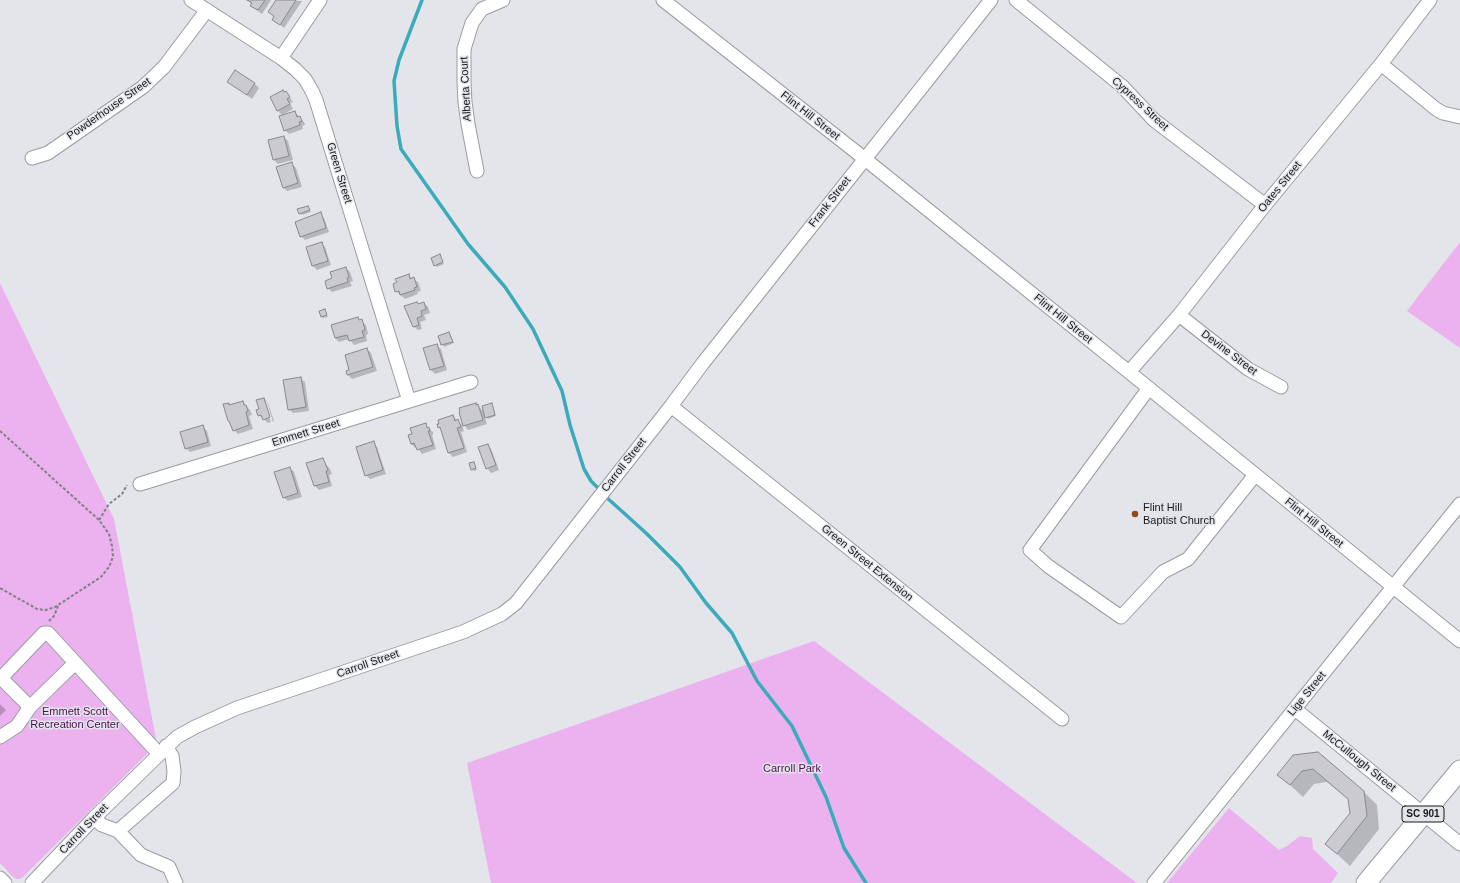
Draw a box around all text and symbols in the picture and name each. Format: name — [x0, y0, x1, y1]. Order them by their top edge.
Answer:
street label: Alberta Court — [458, 56, 474, 122]
street label: Cypress Street — [1109, 74, 1171, 134]
street label: Powderhouse Street — [64, 75, 154, 143]
street label: Flint Hill Street — [778, 89, 842, 143]
street label: Green Street — [323, 141, 355, 205]
street label: Oates Street — [1255, 159, 1305, 215]
street label: Frank Street — [806, 174, 854, 230]
street label: Flint Hill Street — [1031, 291, 1095, 347]
street label: Devine Street — [1198, 328, 1260, 378]
street label: Emmett Street — [270, 416, 342, 450]
street label: Carroll Street — [599, 435, 649, 495]
street label: Flint Hill Street — [1282, 495, 1346, 551]
place label: Flint Hill Baptist Church — [1143, 501, 1215, 527]
marker: Flint Hill Baptist Church — [1130, 509, 1140, 519]
street label: Green Street Extension — [818, 522, 916, 604]
street label: Carroll Street — [335, 647, 401, 681]
street label: Lige Street — [1285, 669, 1329, 719]
park label: Emmett Scott Recreation Center — [30, 705, 120, 731]
street label: McCullough Street — [1320, 727, 1398, 795]
park label: Carroll Park — [763, 762, 821, 776]
street label: Carroll Street — [57, 801, 111, 857]
road number: SC 901 — [1402, 806, 1444, 822]

